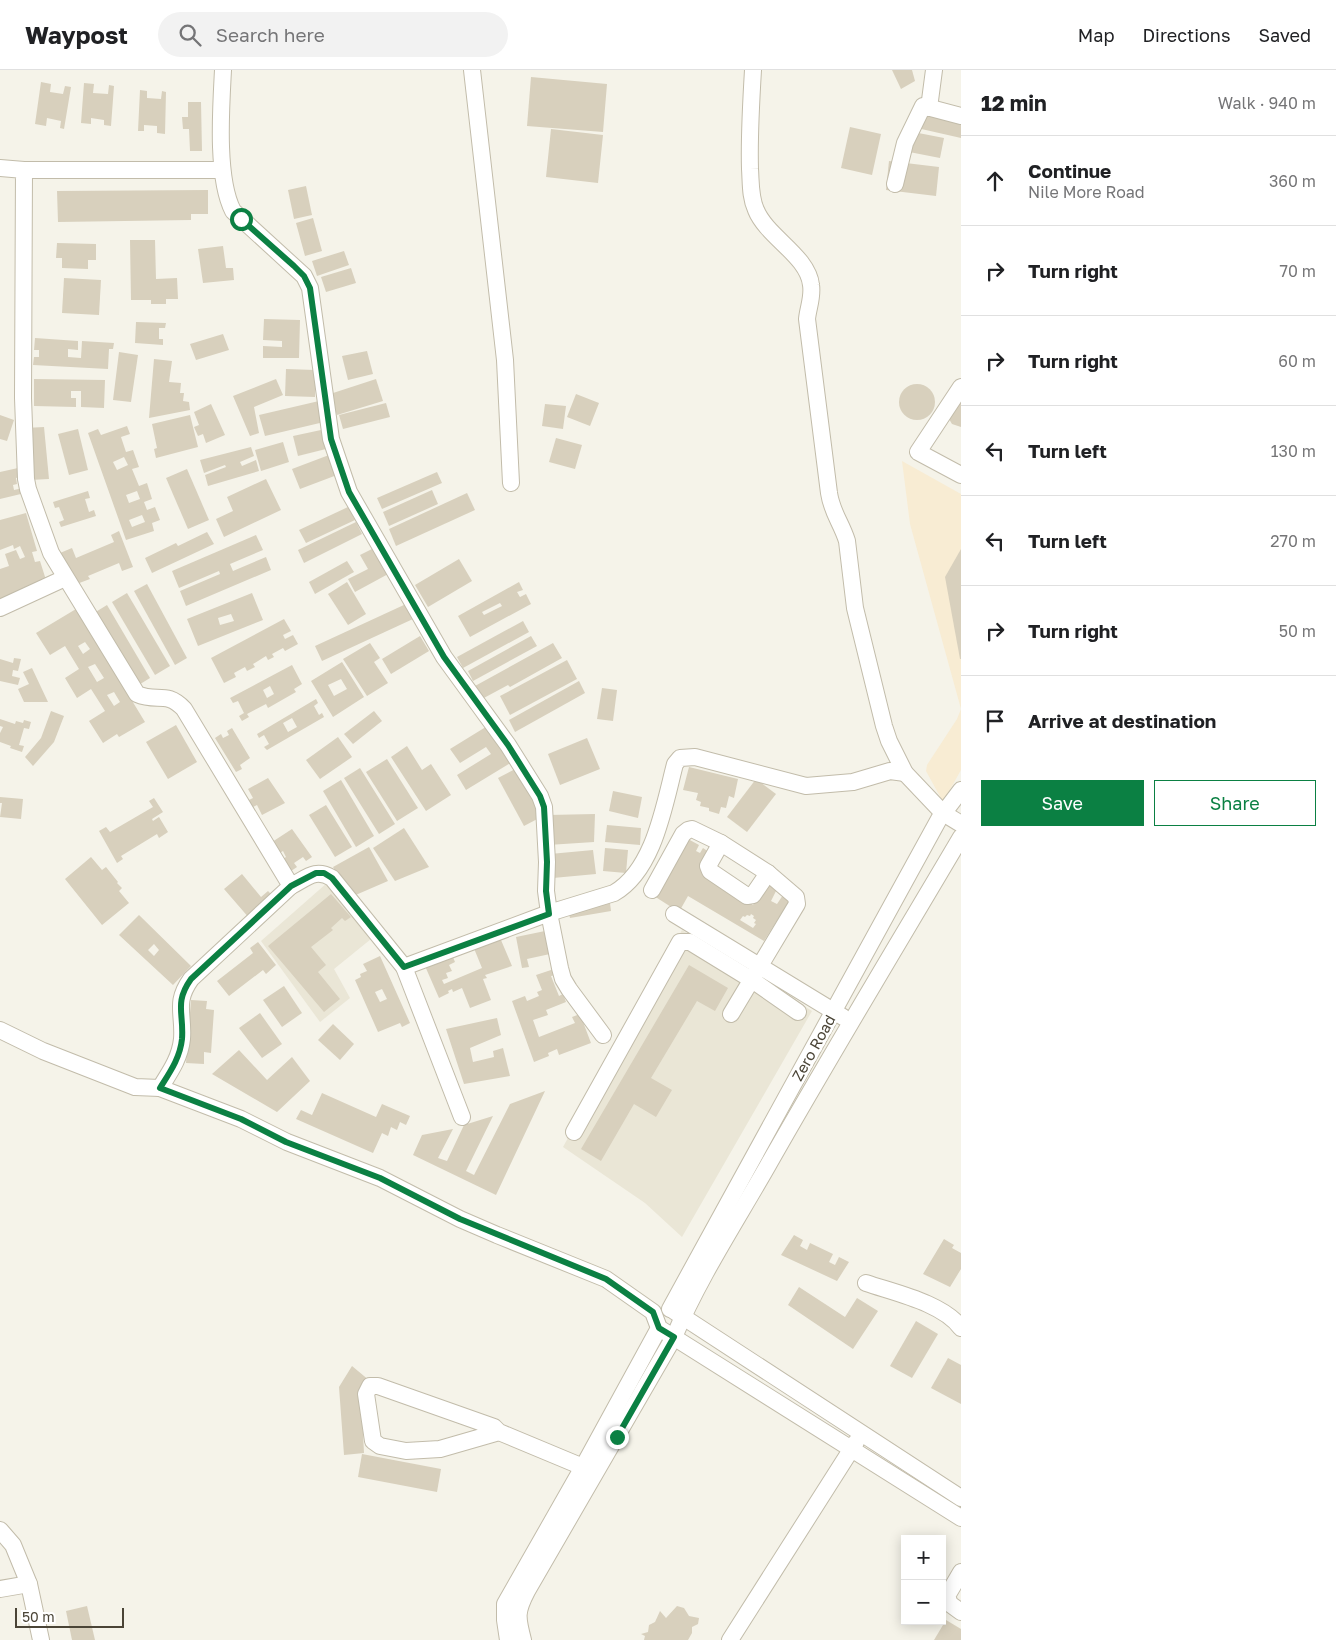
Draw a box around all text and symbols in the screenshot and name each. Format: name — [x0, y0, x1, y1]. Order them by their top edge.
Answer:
search box — [158, 12, 508, 57]
text: Waypost — [25, 20, 128, 49]
icon: search — [176, 21, 204, 49]
text: Search here — [216, 23, 325, 46]
text: Map — [1078, 24, 1114, 46]
text: Directions — [1142, 24, 1230, 46]
text: Saved — [1258, 24, 1311, 46]
text: 12 min — [981, 90, 1047, 116]
text: Walk · 940 m — [1218, 93, 1316, 113]
text: Continue — [1028, 159, 1111, 182]
icon: ahead — [981, 167, 1009, 195]
text: 360 m — [1269, 171, 1316, 191]
text: Nile More Road — [1028, 182, 1145, 202]
route start — [230, 208, 253, 231]
icon: right — [981, 257, 1009, 285]
text: Turn right — [1028, 259, 1118, 282]
text: 70 m — [1279, 261, 1316, 281]
icon: right — [981, 347, 1009, 375]
text: Turn right — [1028, 349, 1118, 372]
text: 60 m — [1278, 351, 1316, 371]
icon: left — [981, 437, 1009, 465]
text: Turn left — [1028, 439, 1107, 462]
text: 130 m — [1271, 441, 1316, 461]
icon: left — [981, 527, 1009, 555]
text: Turn left — [1028, 529, 1107, 552]
text: 270 m — [1270, 531, 1316, 551]
icon: right — [981, 617, 1009, 645]
text: Turn right — [1028, 619, 1118, 642]
text: 50 m — [1279, 621, 1316, 641]
icon: arrive — [981, 707, 1009, 735]
text: Arrive at destination — [1028, 709, 1216, 732]
button: Save — [981, 780, 1144, 826]
button: Share — [1154, 780, 1316, 826]
street label: Zero Road — [788, 1011, 839, 1084]
route end — [606, 1426, 629, 1449]
map controls — [901, 1535, 946, 1625]
button: + — [901, 1535, 946, 1580]
button: − — [901, 1580, 946, 1625]
scale bar — [15, 1605, 124, 1628]
text: 50 m — [22, 1608, 55, 1625]

